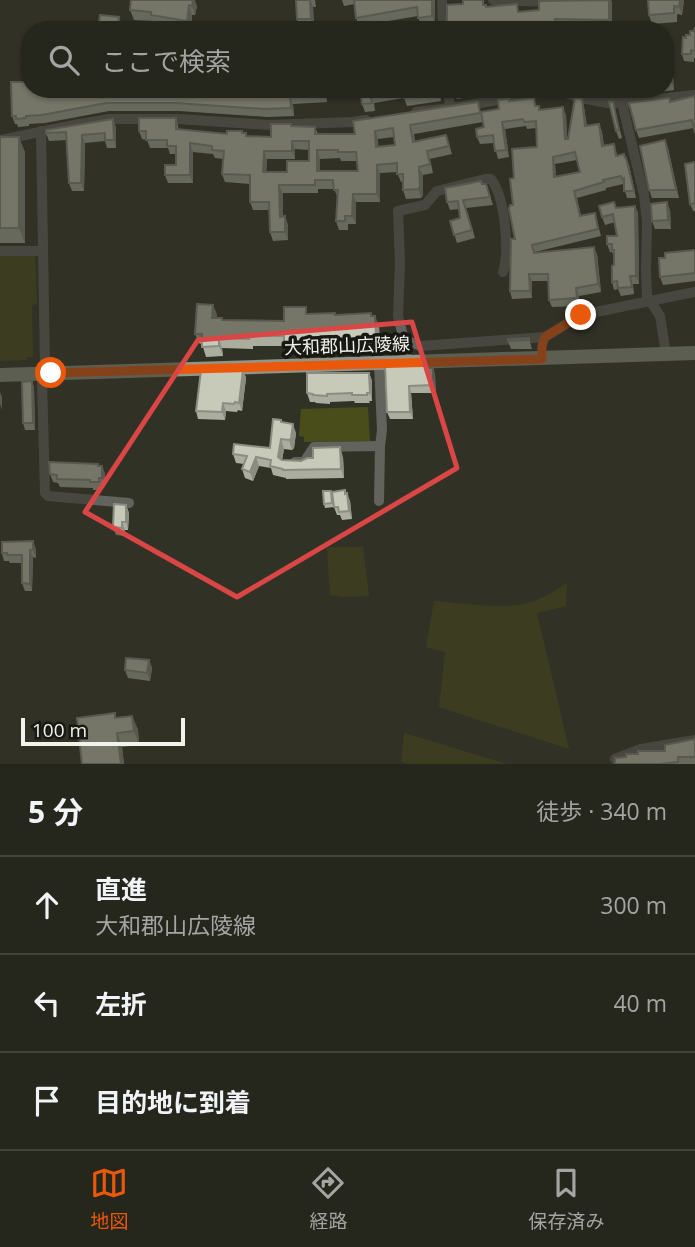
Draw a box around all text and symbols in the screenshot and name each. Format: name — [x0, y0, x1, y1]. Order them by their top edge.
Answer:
search box — [21, 21, 674, 98]
icon: search — [45, 41, 83, 79]
text: ここで検索 — [101, 43, 231, 79]
route end — [565, 299, 596, 330]
street label: 大和郡山広陵線 — [284, 331, 410, 359]
route start — [35, 357, 66, 388]
scale bar — [21, 715, 186, 747]
text: 100 m — [32, 717, 87, 743]
text: 5 分 — [28, 791, 83, 832]
text: 徒歩 · 340 m — [536, 795, 667, 827]
text: 直進 — [95, 871, 147, 907]
icon: ahead — [28, 886, 66, 924]
text: 300 m — [600, 889, 667, 921]
text: 大和郡山広陵線 — [95, 909, 256, 941]
icon: left — [28, 984, 66, 1022]
text: 左折 — [95, 986, 147, 1022]
text: 40 m — [613, 987, 667, 1019]
icon: arrive — [28, 1082, 66, 1120]
text: 目的地に到着 — [95, 1084, 251, 1120]
tab: 地図 — [90, 1164, 129, 1234]
tab: 経路 — [309, 1164, 348, 1234]
tab: 保存済み — [528, 1164, 605, 1234]

